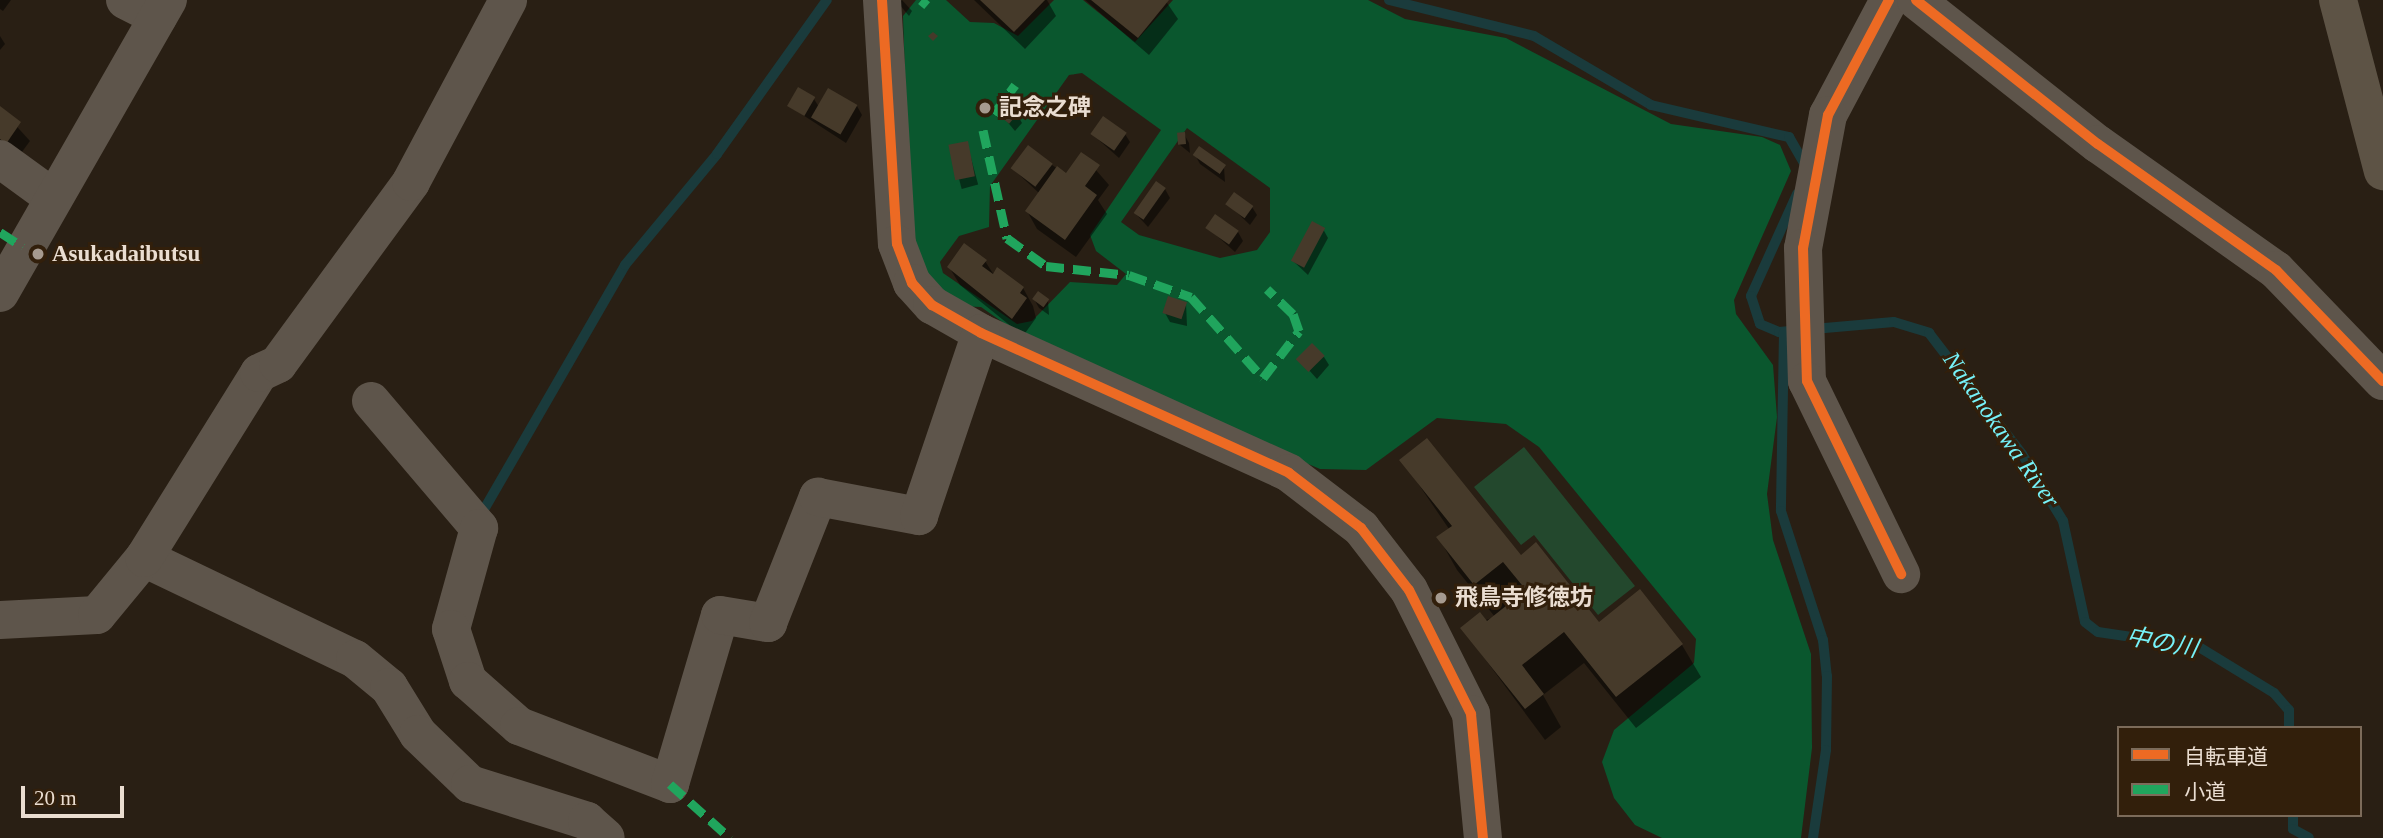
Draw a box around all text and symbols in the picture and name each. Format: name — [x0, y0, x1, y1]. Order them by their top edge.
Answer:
place label: 記念之碑 — [999, 94, 1091, 122]
marker: 記念之碑 — [977, 100, 993, 116]
place label: Asukadaibutsu — [52, 240, 200, 268]
marker: Asukadaibutsu — [30, 246, 46, 262]
water label: Nakanokawa River — [1937, 347, 2065, 513]
place label: 飛鳥寺修徳坊 — [1455, 584, 1593, 612]
marker: 飛鳥寺修徳坊 — [1433, 590, 1449, 606]
water label: 中の川 — [2124, 622, 2200, 664]
legend — [2117, 726, 2362, 817]
text: 自転車道 — [2184, 745, 2268, 769]
scale bar — [24, 772, 128, 816]
text: 小道 — [2184, 780, 2226, 804]
text: 20 m — [34, 786, 77, 810]

